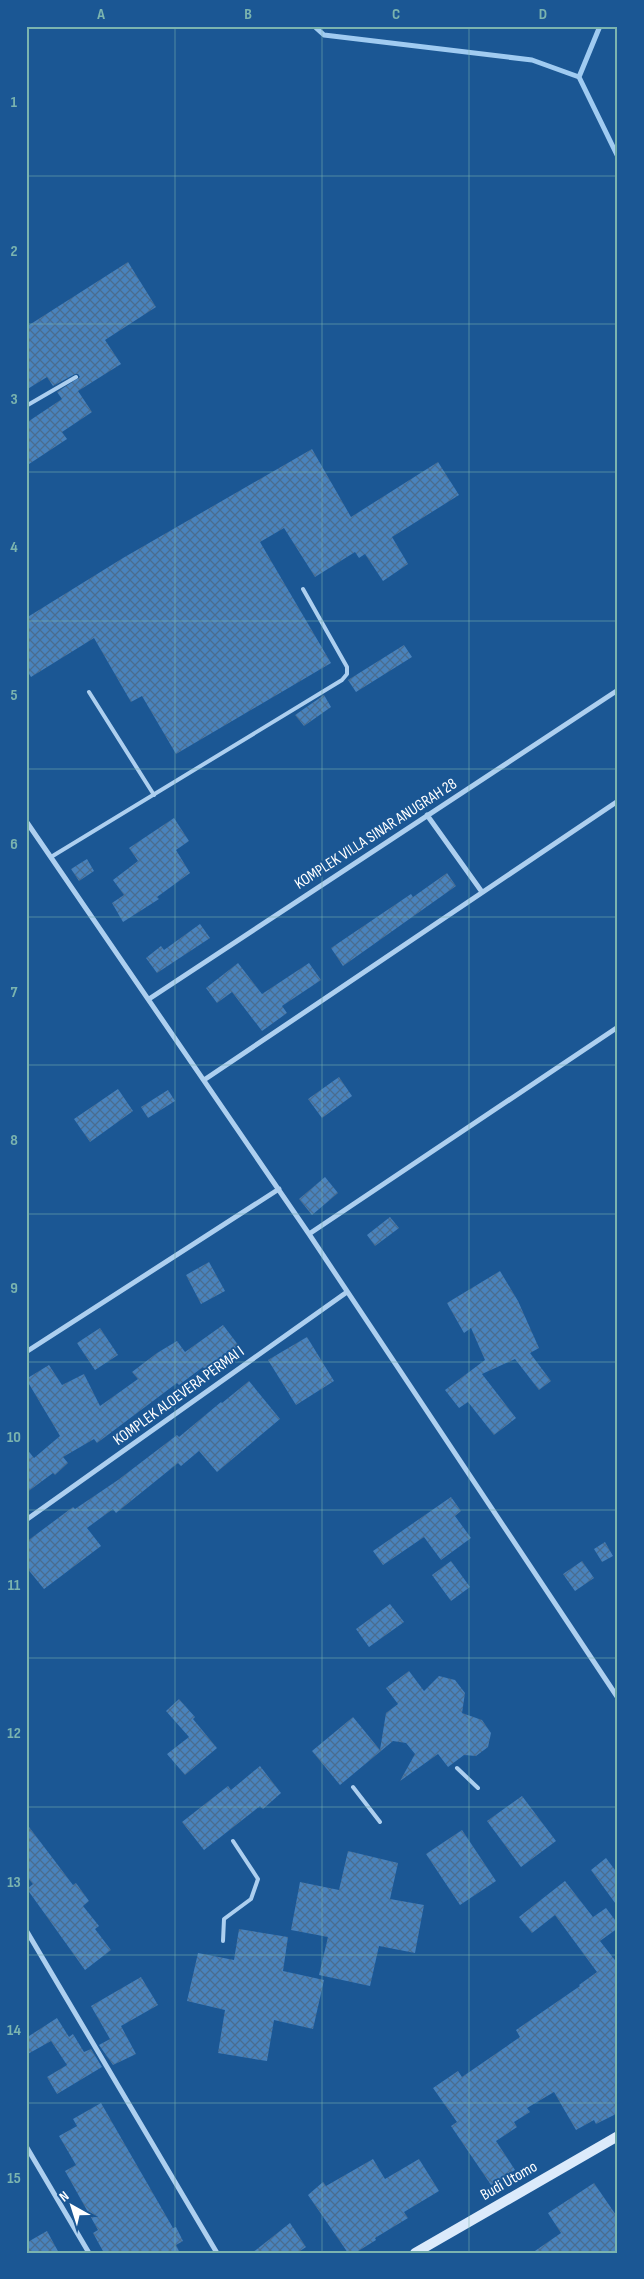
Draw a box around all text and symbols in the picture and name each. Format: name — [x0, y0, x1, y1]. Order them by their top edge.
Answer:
text: A — [96, 5, 105, 24]
text: B — [244, 5, 252, 24]
text: C — [392, 5, 400, 24]
text: D — [539, 5, 547, 24]
text: 1 — [11, 93, 18, 112]
text: 2 — [10, 242, 18, 261]
text: 3 — [10, 390, 18, 409]
text: 4 — [10, 538, 18, 557]
text: 5 — [10, 686, 18, 705]
street label: KOMPLEK VILLA SINAR ANUGRAH 28 — [291, 774, 461, 894]
text: 6 — [10, 835, 18, 854]
text: 7 — [11, 983, 18, 1002]
text: 8 — [10, 1131, 18, 1150]
text: 9 — [10, 1279, 18, 1298]
street label: KOMPLEK ALOEVERA PERMAI I — [110, 1342, 248, 1450]
text: 10 — [7, 1428, 21, 1447]
text: 11 — [8, 1576, 21, 1595]
text: 12 — [7, 1724, 21, 1743]
text: 13 — [7, 1873, 21, 1892]
text: 14 — [7, 2021, 21, 2040]
street label: Budi Utomo — [477, 2157, 541, 2205]
text: 15 — [7, 2169, 21, 2188]
north arrow — [48, 2182, 98, 2232]
text: N — [56, 2187, 72, 2205]

